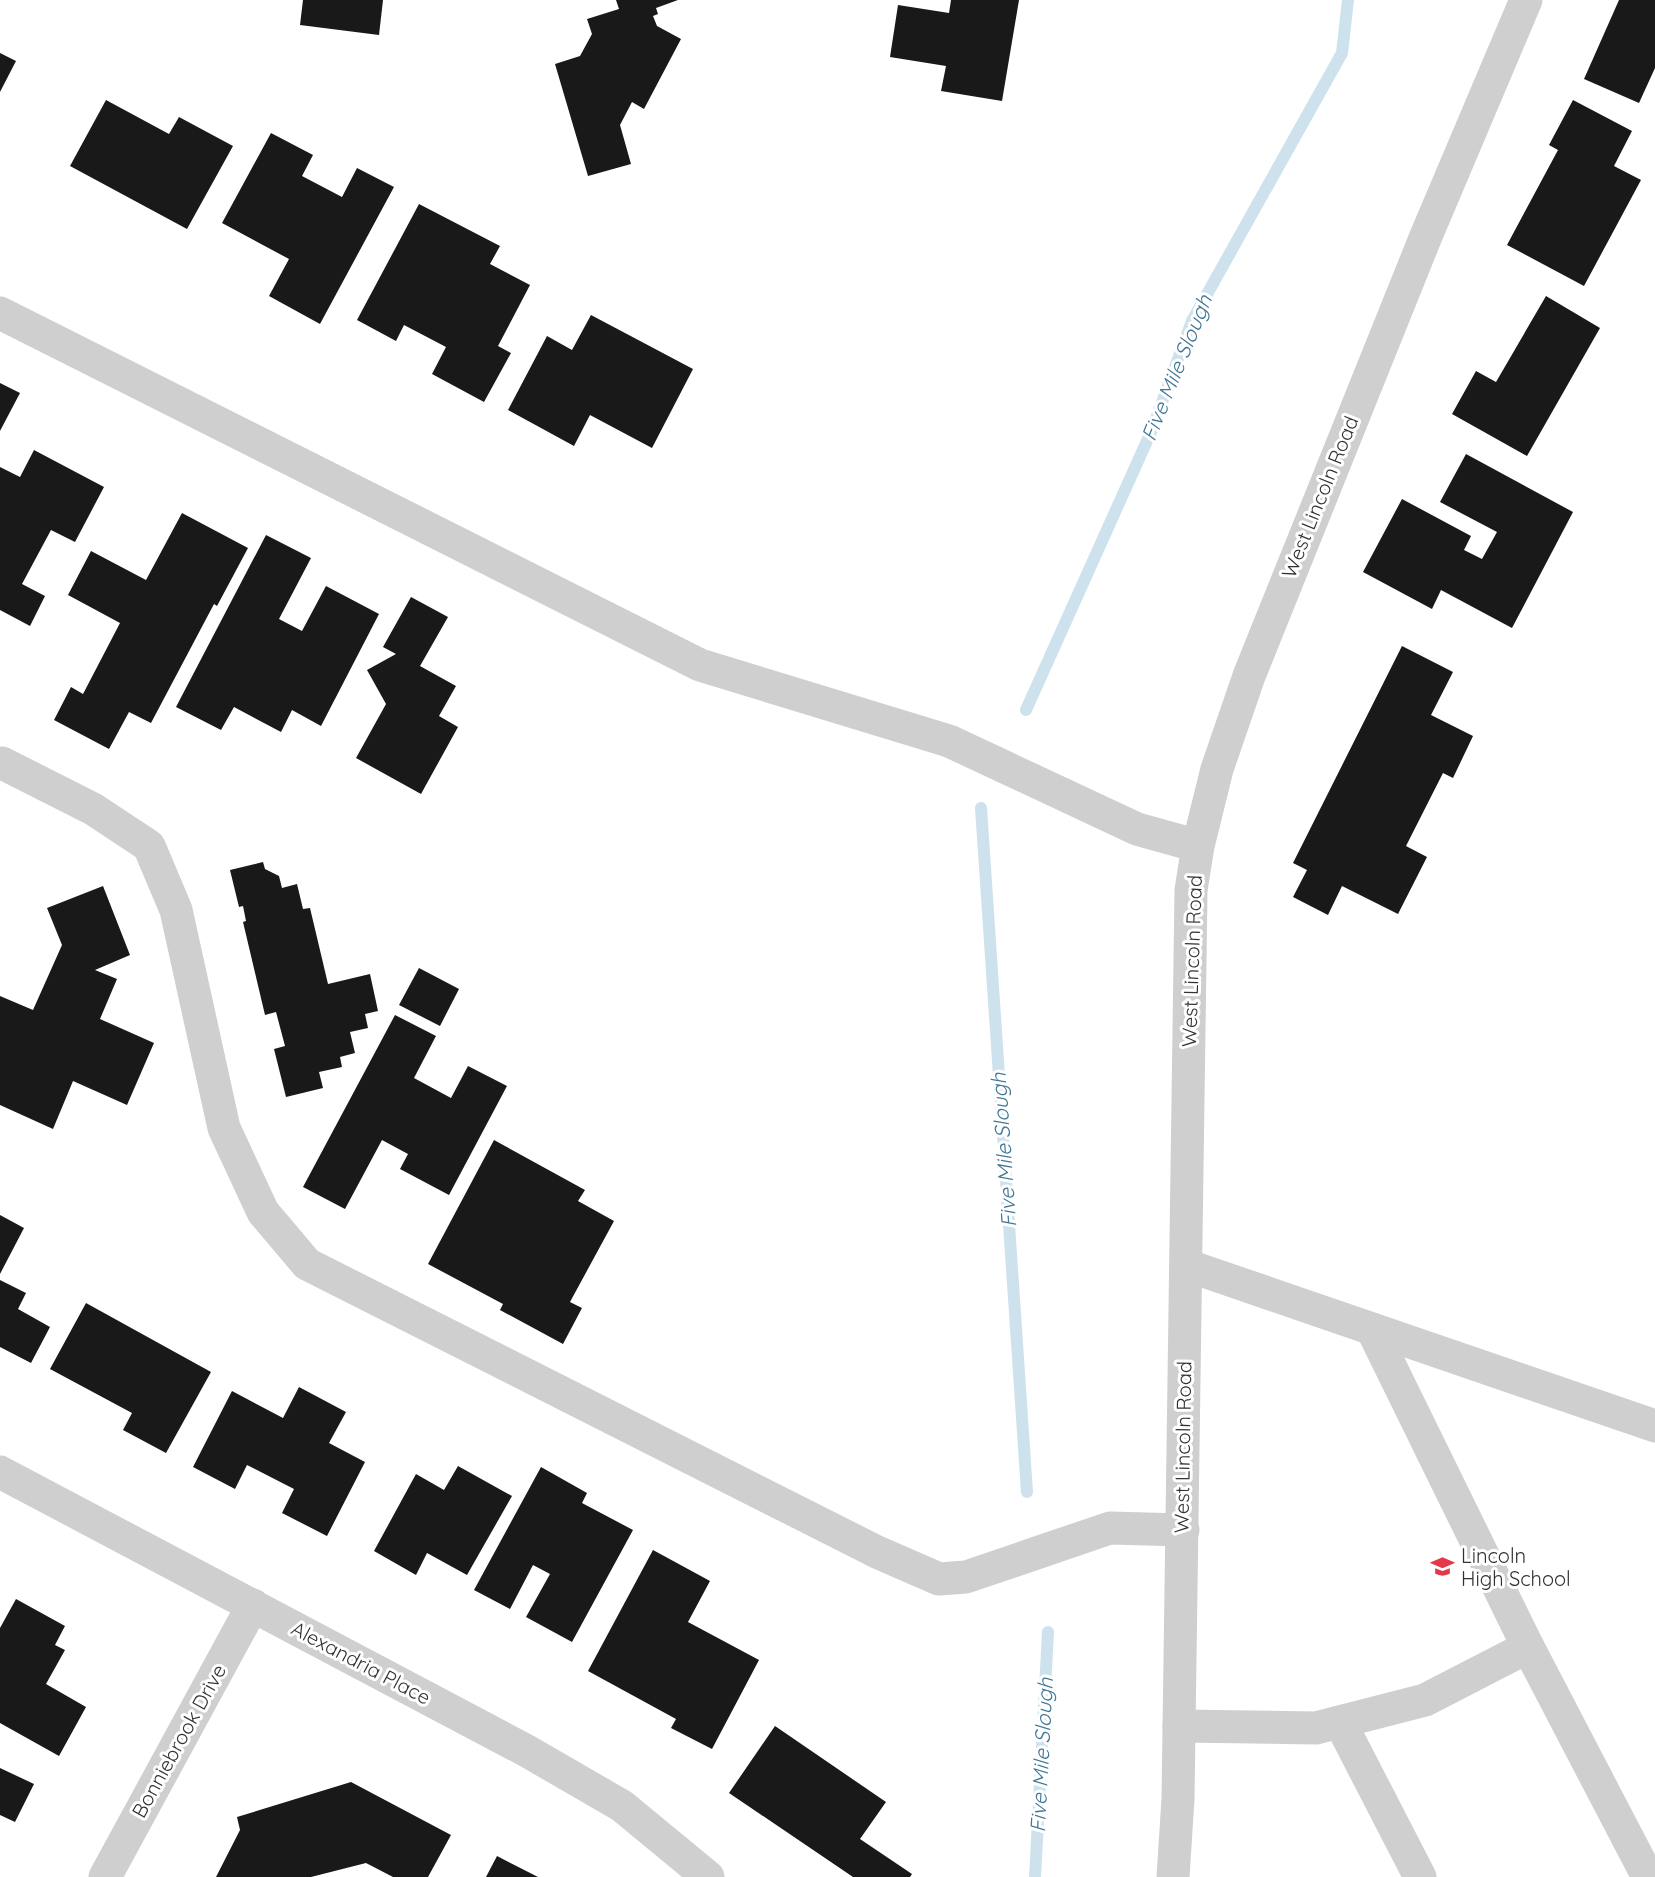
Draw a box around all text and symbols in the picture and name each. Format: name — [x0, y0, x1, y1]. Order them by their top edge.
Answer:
water label: Five Mile Slough — [1135, 290, 1218, 444]
street label: West Lincoln Road — [1276, 412, 1363, 581]
street label: West Lincoln Road — [1176, 875, 1207, 1047]
water label: Five Mile Slough — [985, 1071, 1021, 1228]
street label: West Lincoln Road — [1169, 1361, 1197, 1533]
place label: Lincoln High School — [1461, 1543, 1571, 1591]
school or university icon: Lincoln High School — [1430, 1554, 1456, 1580]
street label: Alexandria Place — [287, 1615, 435, 1710]
street label: Bonniebrook Drive — [126, 1660, 231, 1822]
water label: Five Mile Slough — [1024, 1676, 1058, 1833]

